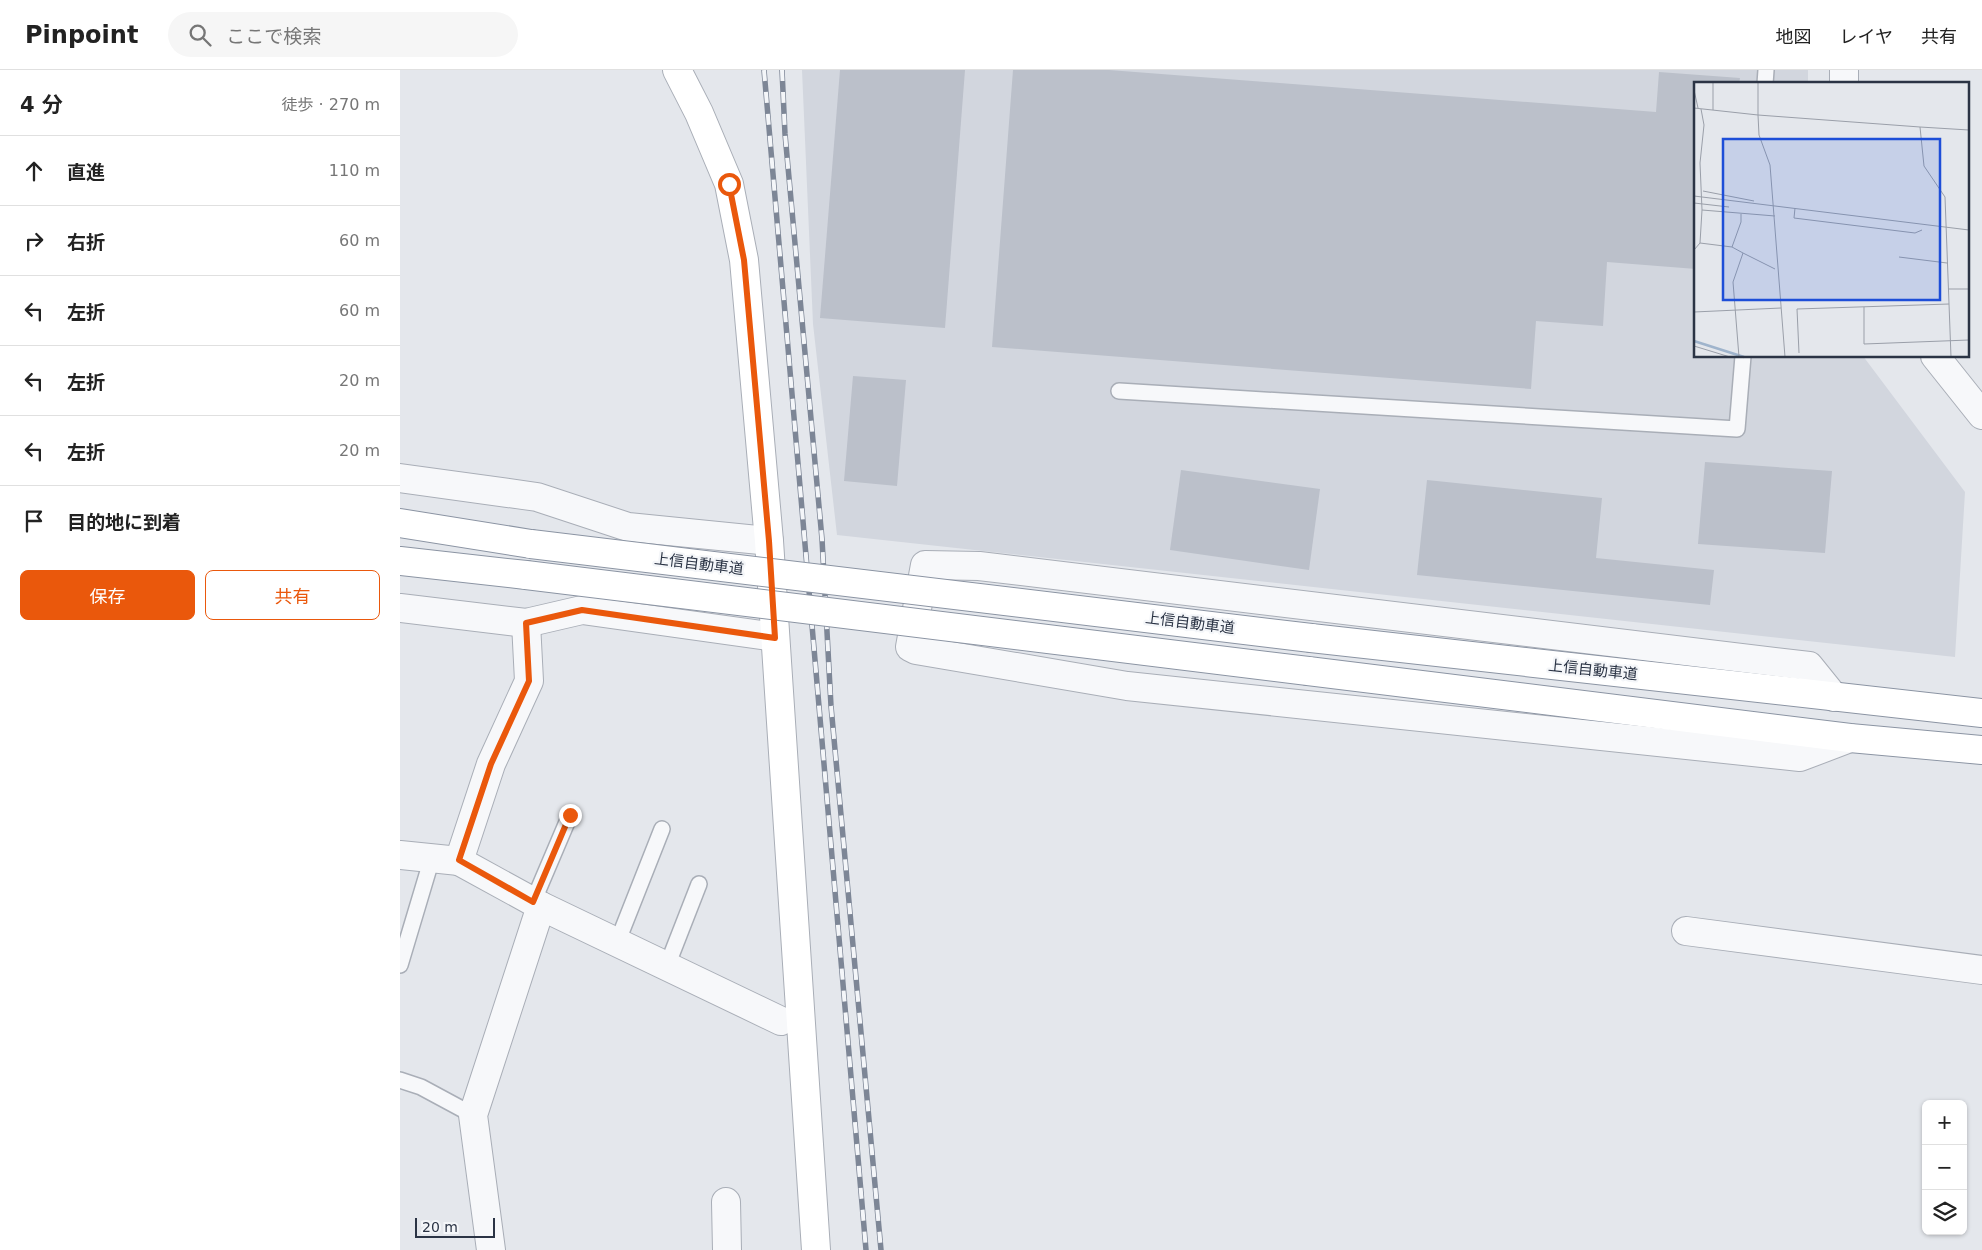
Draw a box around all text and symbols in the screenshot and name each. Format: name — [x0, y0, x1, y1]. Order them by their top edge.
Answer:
search box — [168, 12, 518, 57]
text: Pinpoint — [25, 21, 138, 49]
icon: search — [186, 21, 214, 49]
text: ここで検索 — [226, 25, 321, 47]
text: 地図 — [1776, 26, 1812, 47]
text: レイヤ — [1840, 26, 1893, 47]
text: 共有 — [1921, 26, 1957, 47]
inset map — [1694, 82, 1970, 358]
text: 4 分 — [20, 93, 63, 117]
text: 徒歩 · 270 m — [282, 95, 380, 114]
icon: ahead — [20, 157, 48, 185]
text: 直進 — [67, 161, 105, 183]
text: 110 m — [329, 161, 380, 180]
route start — [718, 173, 741, 196]
icon: right — [20, 227, 48, 255]
text: 右折 — [67, 231, 105, 253]
text: 60 m — [339, 231, 380, 250]
icon: left — [20, 297, 48, 325]
text: 左折 — [67, 301, 105, 323]
text: 60 m — [339, 301, 380, 320]
icon: left — [20, 367, 48, 395]
text: 左折 — [67, 371, 105, 393]
text: 20 m — [339, 371, 380, 390]
icon: left — [20, 437, 48, 465]
text: 左折 — [67, 441, 105, 463]
text: 20 m — [339, 441, 380, 460]
icon: arrive — [20, 507, 48, 535]
text: 目的地に到着 — [67, 511, 181, 533]
street label: 上信自動車道 — [653, 550, 745, 578]
button: 保存 — [20, 570, 195, 620]
button: 共有 — [205, 570, 380, 620]
street label: 上信自動車道 — [1144, 609, 1236, 637]
street label: 上信自動車道 — [1547, 656, 1639, 684]
route end — [559, 804, 582, 827]
map controls — [1922, 1100, 1967, 1235]
button: + — [1922, 1100, 1967, 1145]
button: − — [1922, 1145, 1967, 1190]
button: layers — [1922, 1190, 1967, 1235]
scale bar — [415, 1215, 495, 1238]
text: 20 m — [422, 1219, 458, 1235]

